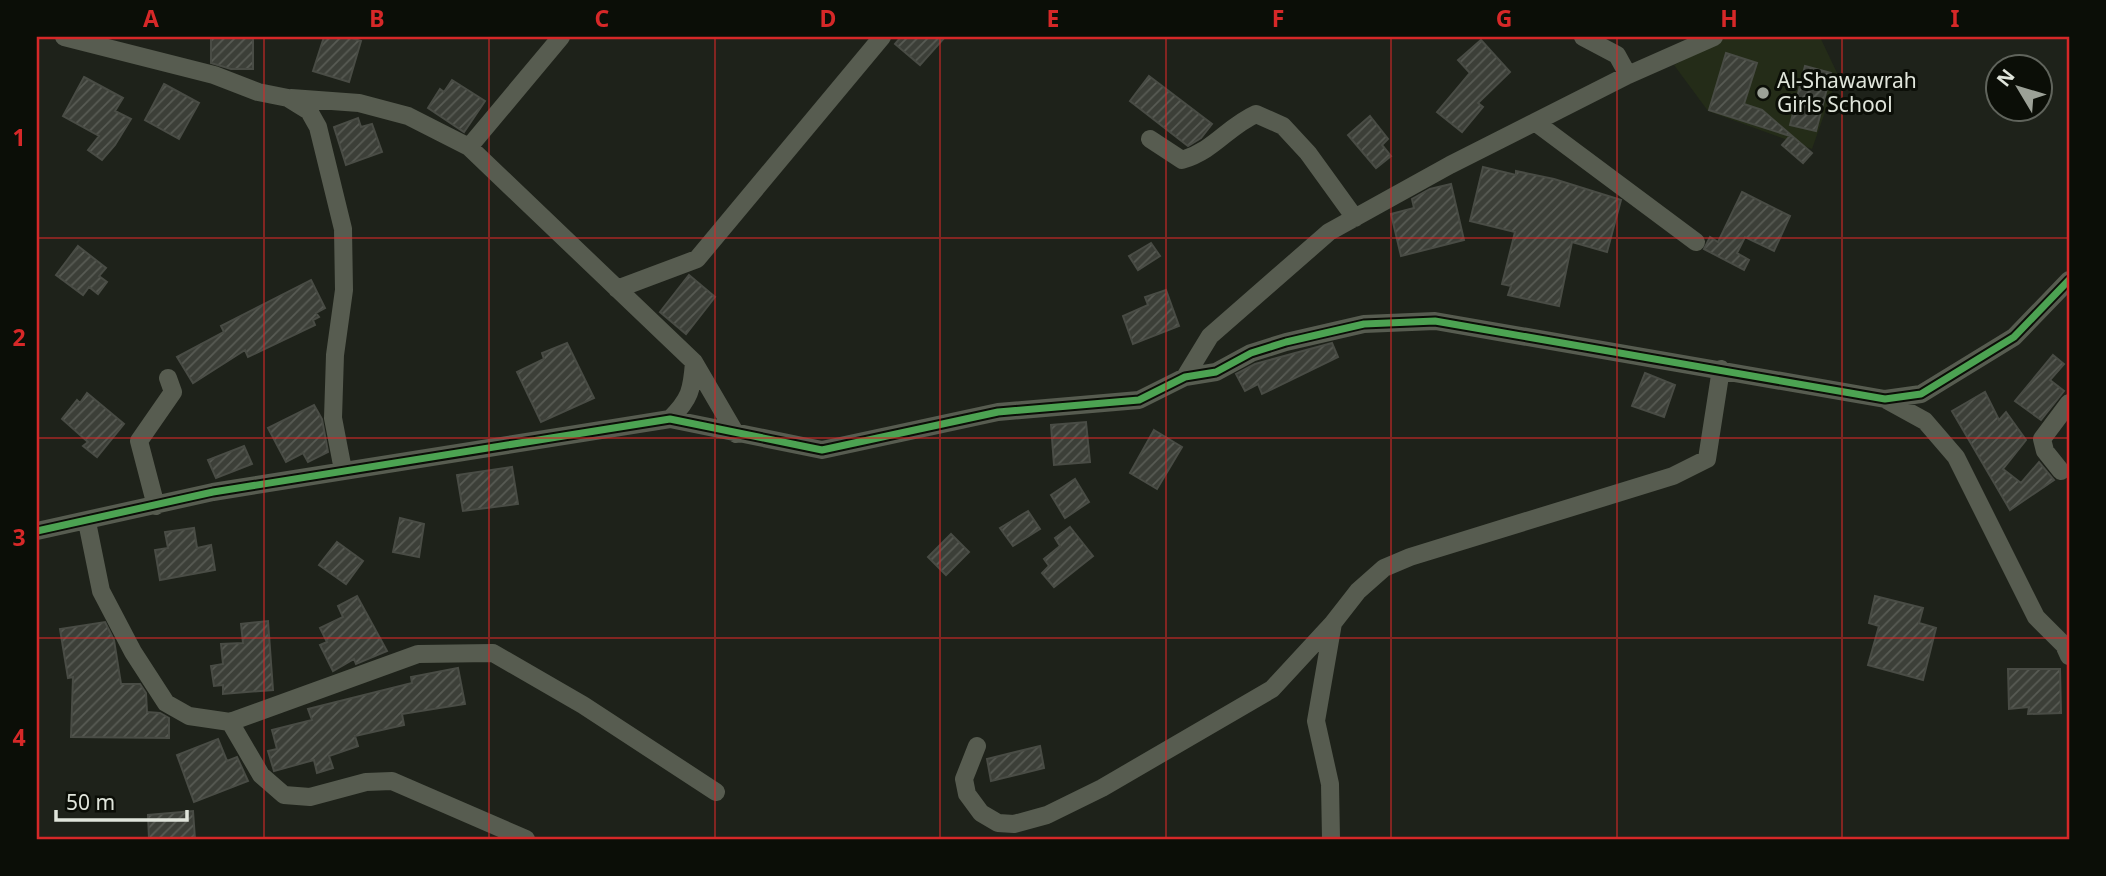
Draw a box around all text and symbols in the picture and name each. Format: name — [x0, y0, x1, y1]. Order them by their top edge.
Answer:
text: A — [143, 2, 159, 34]
text: B — [369, 2, 385, 34]
text: C — [595, 2, 610, 34]
text: D — [820, 2, 836, 34]
text: E — [1047, 2, 1059, 34]
text: F — [1272, 2, 1284, 34]
text: G — [1496, 2, 1512, 34]
text: H — [1720, 2, 1738, 34]
text: I — [1951, 2, 1960, 34]
north arrow — [1983, 52, 2054, 122]
text: N — [1991, 63, 2021, 92]
place label: Al-Shawawrah Girls School — [1777, 66, 1917, 118]
marker: Al-Shawawrah Girls School — [1755, 85, 1771, 101]
text: 1 — [12, 121, 26, 153]
text: 2 — [12, 321, 26, 353]
text: 3 — [12, 521, 26, 553]
text: 4 — [12, 721, 26, 753]
scale bar — [56, 778, 187, 822]
text: 50 m — [66, 788, 115, 816]

